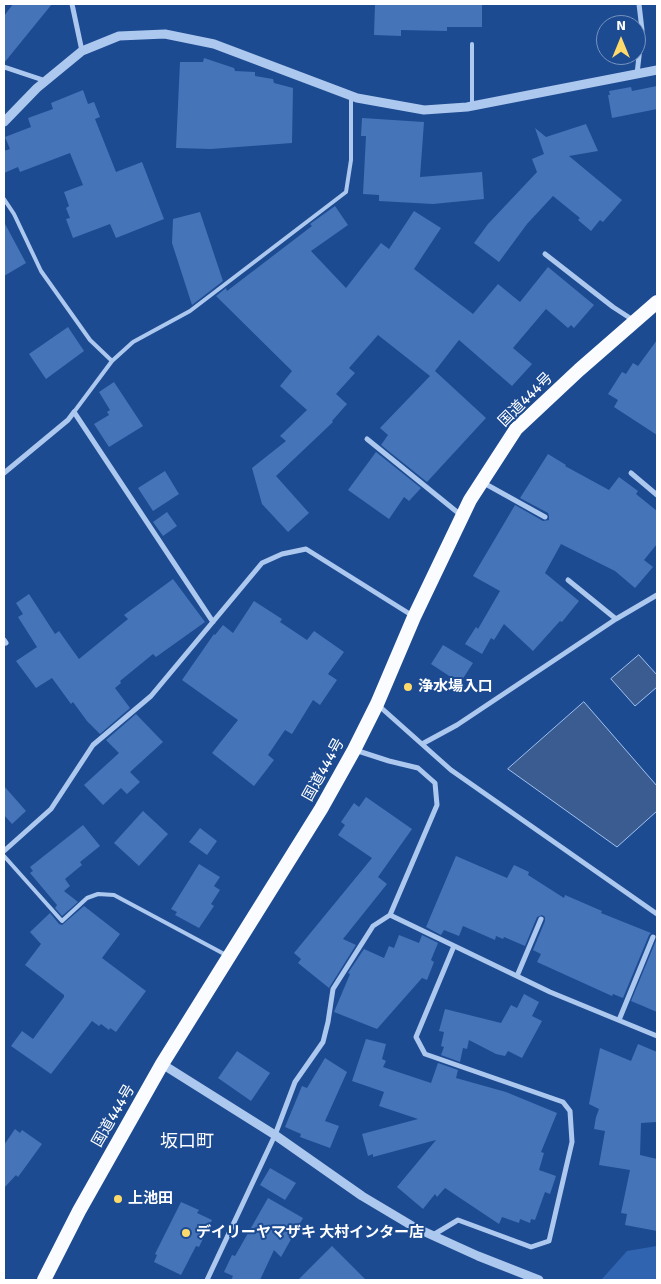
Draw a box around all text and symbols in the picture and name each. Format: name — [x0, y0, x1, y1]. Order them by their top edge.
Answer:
north arrow — [596, 15, 646, 65]
text: N — [616, 17, 626, 34]
street label: 国道444号 — [495, 369, 557, 431]
place label: 浄水場入口 — [418, 678, 493, 696]
marker: 浄水場入口 — [402, 681, 414, 693]
street label: 国道444号 — [299, 735, 349, 805]
street label: 国道444号 — [89, 1081, 139, 1151]
district label: 坂口町 — [160, 1131, 214, 1153]
place label: 上池田 — [128, 1190, 173, 1208]
marker: 上池田 — [112, 1193, 124, 1205]
place label: デイリーヤマザキ 大村インター店 — [196, 1224, 424, 1242]
marker: デイリーヤマザキ 大村インター店 — [180, 1227, 192, 1239]

